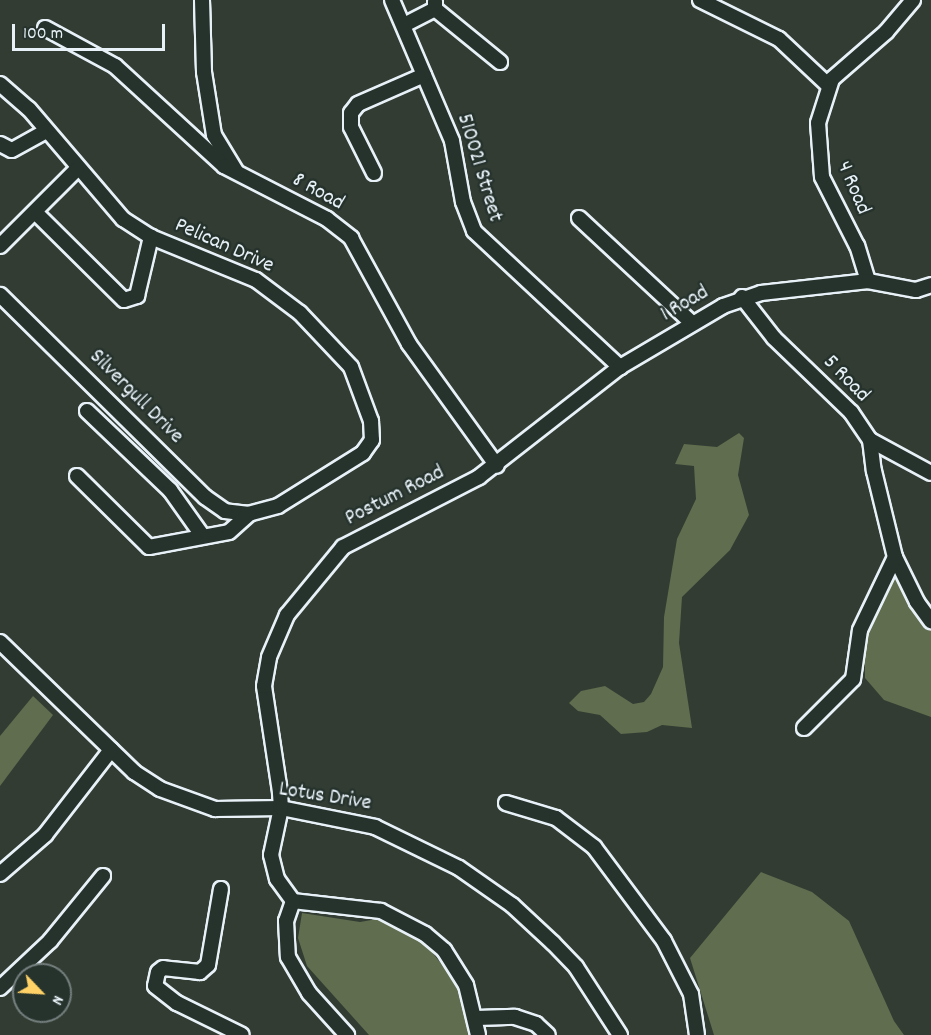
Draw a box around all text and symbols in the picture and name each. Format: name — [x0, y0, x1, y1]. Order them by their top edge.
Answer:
scale bar — [15, 12, 168, 50]
text: 100 m — [23, 22, 63, 47]
street label: 510021 Street — [450, 111, 508, 225]
street label: 4 Road — [830, 157, 876, 219]
street label: 8 Road — [288, 167, 348, 217]
street label: Pelican Drive — [170, 212, 278, 280]
street label: 1 Road — [656, 280, 714, 328]
street label: Silvergull Drive — [83, 344, 189, 450]
street label: 5 Road — [817, 350, 875, 408]
street label: Postum Road — [341, 460, 449, 532]
street label: Lotus Drive — [277, 777, 373, 817]
north arrow — [12, 963, 72, 1023]
text: N — [45, 992, 69, 1008]

